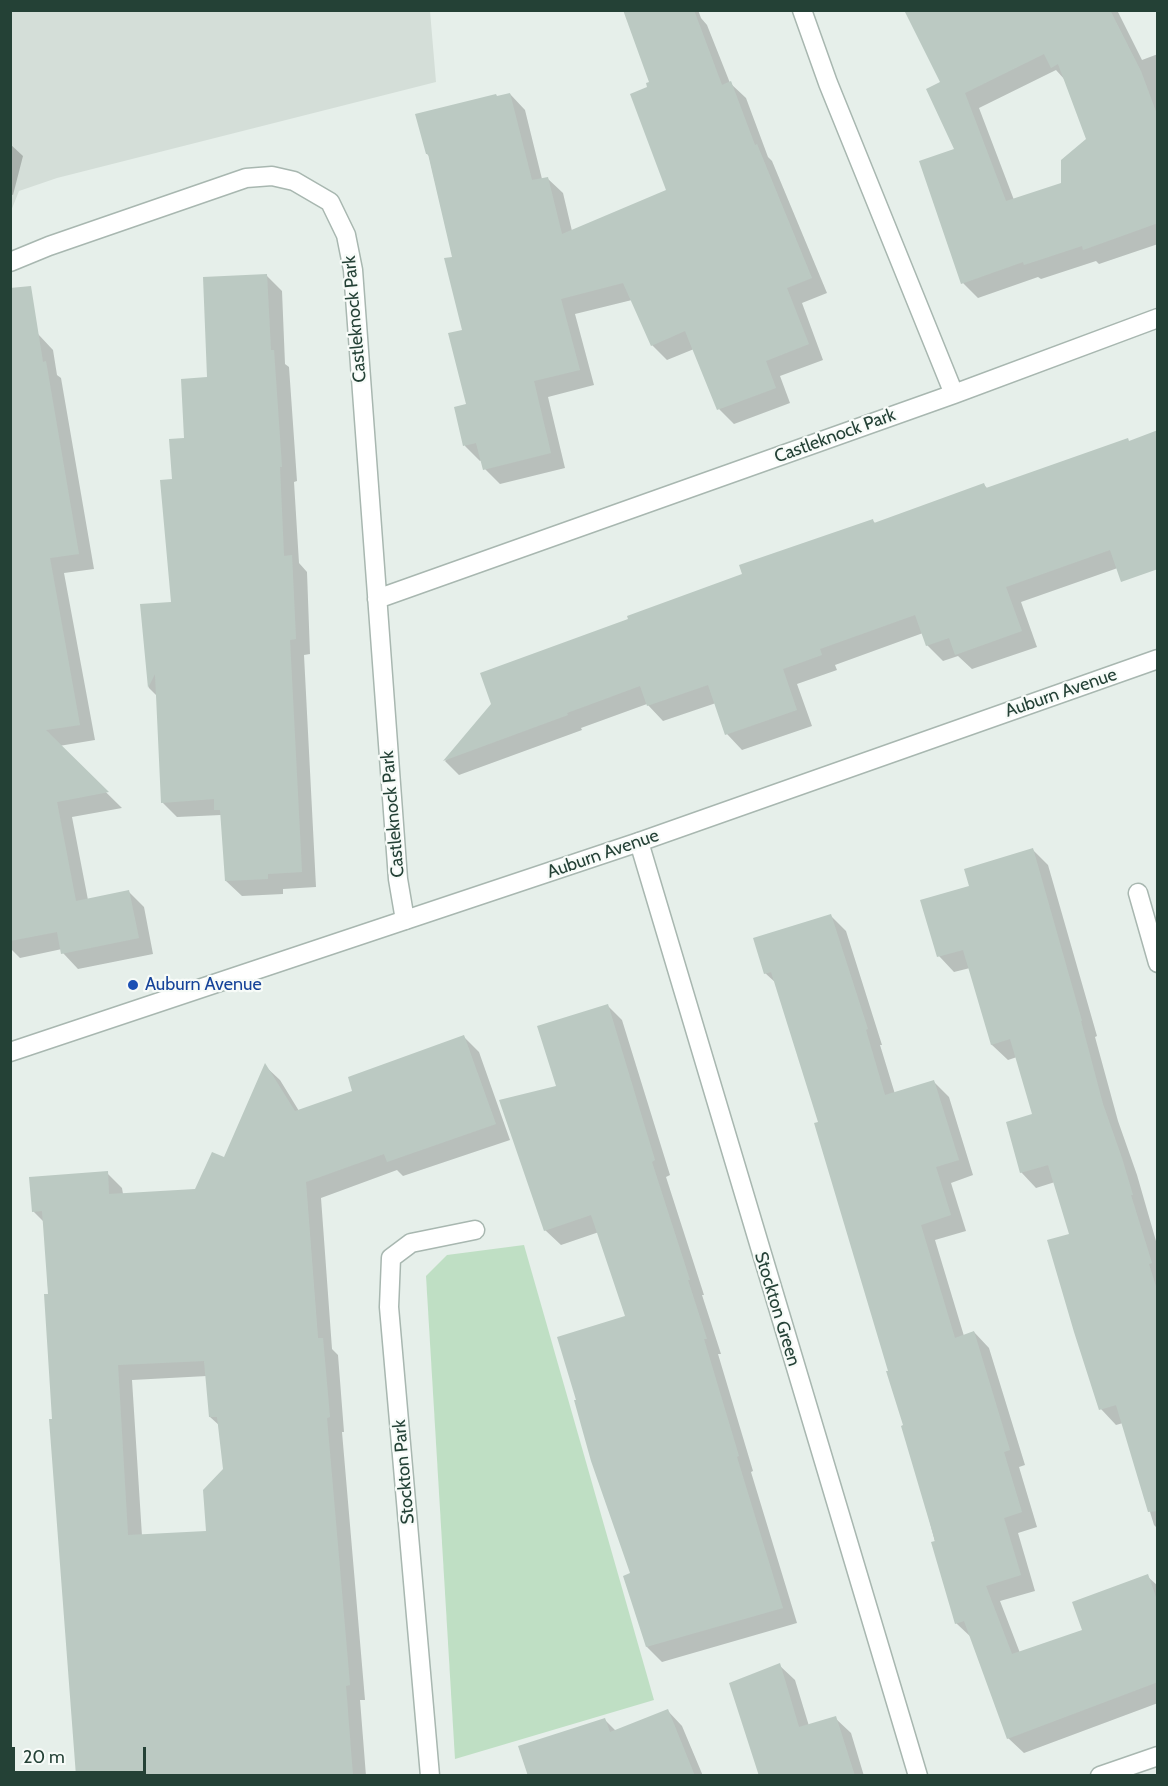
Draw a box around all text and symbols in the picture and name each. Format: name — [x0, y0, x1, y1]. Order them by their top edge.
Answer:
street label: Castleknock Park — [339, 255, 371, 383]
street label: Castleknock Park — [771, 404, 899, 468]
street label: Auburn Avenue — [1002, 664, 1120, 722]
street label: Castleknock Park — [377, 750, 409, 878]
street label: Auburn Avenue — [544, 825, 662, 883]
place label: Auburn Avenue — [145, 974, 262, 996]
marker: Auburn Avenue — [126, 978, 140, 992]
street label: Stockton Green — [749, 1249, 805, 1369]
street label: Stockton Park — [389, 1419, 419, 1525]
scale bar — [15, 1735, 148, 1773]
text: 20 m — [23, 1746, 65, 1768]

